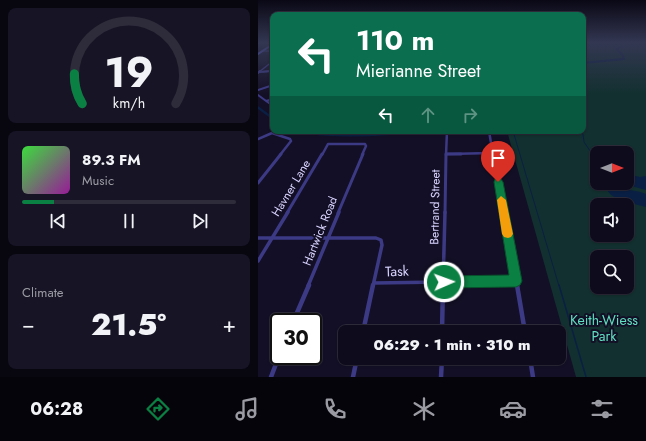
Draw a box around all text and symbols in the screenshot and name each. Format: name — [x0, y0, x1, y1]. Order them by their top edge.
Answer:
text: 110 m — [356, 20, 434, 61]
icon: left — [290, 28, 342, 80]
text: 19 — [105, 41, 153, 102]
text: Mierianne Street — [356, 58, 481, 84]
text: km/h — [113, 92, 145, 112]
icon: left — [375, 104, 397, 126]
icon: ahead — [417, 104, 439, 126]
icon: right — [459, 104, 481, 126]
pin — [481, 141, 515, 182]
north arrow — [590, 146, 634, 190]
map controls — [590, 146, 634, 294]
icon: arrive — [487, 147, 509, 169]
text: 89.3 FM — [82, 149, 141, 171]
street label: Havner Lane — [267, 156, 315, 220]
street label: Bertrand Street — [425, 169, 445, 245]
text: Music — [82, 171, 114, 190]
street label: Hartwick Road — [298, 194, 342, 268]
button: sound — [590, 198, 634, 242]
icon: previous — [47, 210, 69, 232]
icon: pause — [118, 210, 140, 232]
icon: next — [189, 210, 211, 232]
button: search — [590, 250, 634, 294]
street label: Task — [385, 261, 410, 281]
position arrow — [423, 261, 465, 303]
text: Climate — [22, 283, 63, 302]
text: 21.5° — [91, 303, 166, 346]
text: − — [22, 308, 35, 340]
text: + — [222, 308, 236, 340]
park label: Keith-Wiess Park — [570, 310, 638, 346]
speed limit sign: 30 — [270, 313, 322, 365]
text: 06:29 · 1 min · 310 m — [374, 334, 530, 356]
icon: directions — [144, 395, 172, 423]
icon: music — [233, 395, 261, 423]
icon: phone — [321, 395, 349, 423]
icon: climate — [410, 395, 438, 423]
icon: car — [499, 395, 527, 423]
icon: filters — [588, 395, 616, 423]
text: 06:28 — [30, 396, 83, 422]

